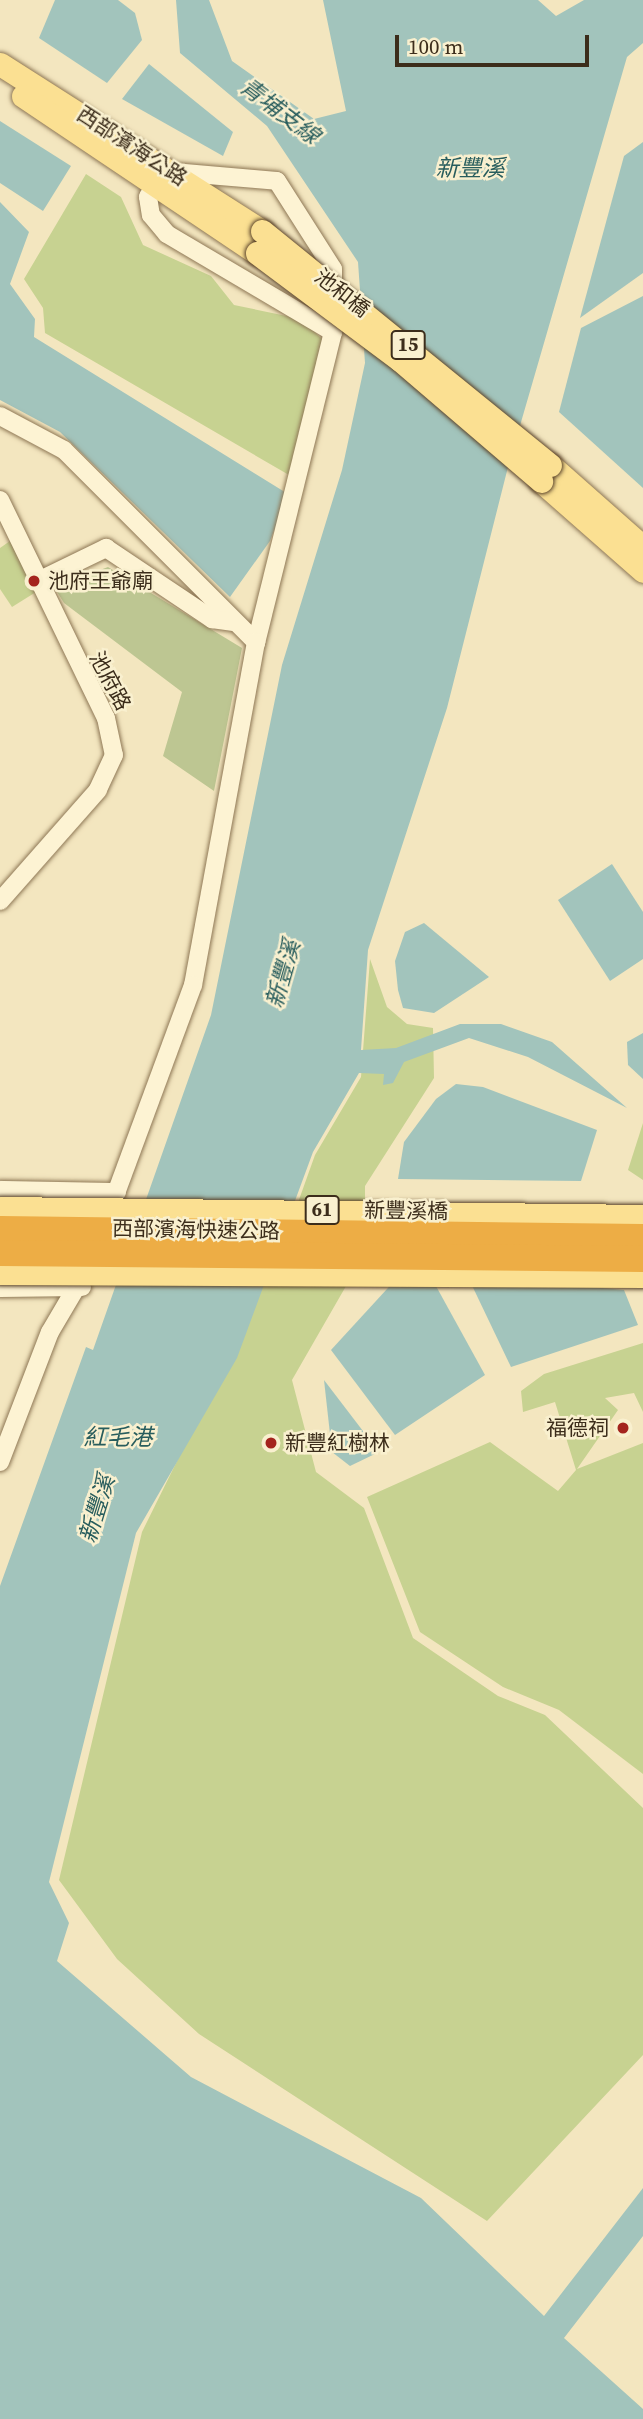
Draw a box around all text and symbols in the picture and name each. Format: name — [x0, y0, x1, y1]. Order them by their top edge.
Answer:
scale bar — [398, 21, 592, 65]
text: 100 m — [408, 32, 463, 61]
water label: 青埔支線 — [235, 72, 325, 150]
street label: 西部濱海公路 — [72, 101, 192, 191]
water label: 新豐溪 — [436, 154, 504, 182]
street label: 池和橋 — [309, 264, 375, 322]
road number: 15 — [390, 330, 426, 360]
place label: 池府王爺廟 — [48, 568, 153, 594]
marker: 池府王爺廟 — [26, 573, 42, 589]
street label: 池府路 — [84, 647, 136, 715]
water label: 新豐溪 — [260, 937, 306, 1011]
road number: 61 — [304, 1194, 340, 1226]
street label: 新豐溪橋 — [364, 1198, 448, 1224]
street label: 西部濱海快速公路 — [112, 1216, 280, 1244]
place label: 福德祠 — [546, 1415, 609, 1441]
marker: 福德祠 — [615, 1420, 631, 1436]
water label: 紅毛港 — [84, 1423, 152, 1451]
place label: 新豐紅樹林 — [285, 1430, 390, 1456]
marker: 新豐紅樹林 — [263, 1435, 279, 1451]
water label: 新豐溪 — [74, 1472, 120, 1546]

